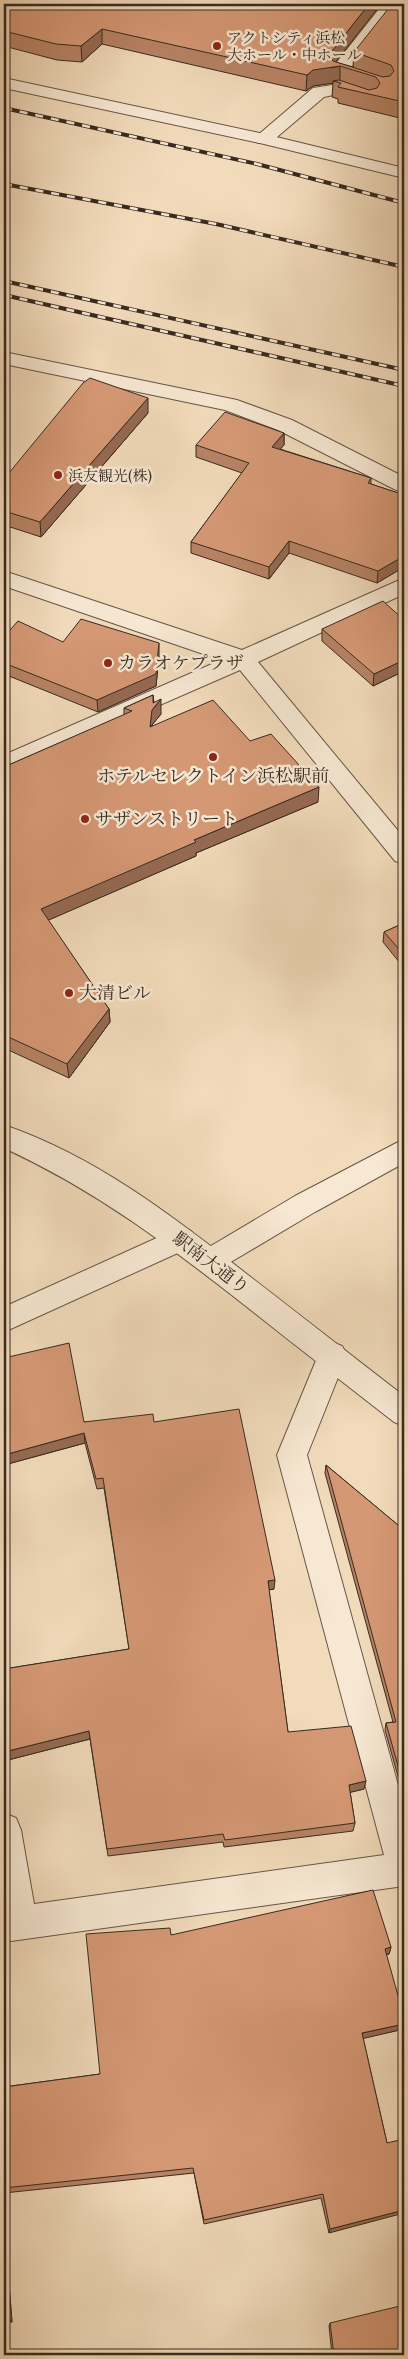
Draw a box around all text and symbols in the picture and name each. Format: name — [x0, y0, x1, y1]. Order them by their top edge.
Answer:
place label: アクトシティ浜松 大ホール・中ホール — [227, 28, 361, 64]
marker: アクトシティ浜松 大ホール・中ホール — [211, 40, 223, 52]
place label: 浜友観光(株) — [68, 466, 152, 485]
marker: 浜友観光(株) — [52, 469, 64, 481]
place label: カラオケプラザ — [118, 652, 244, 674]
marker: カラオケプラザ — [102, 657, 114, 669]
marker: ホテルセレクトイン浜松駅前 — [207, 751, 219, 763]
place label: ホテルセレクトイン浜松駅前 — [97, 765, 329, 787]
place label: サザンストリート — [95, 808, 238, 830]
marker: サザンストリート — [79, 813, 91, 825]
place label: 大清ビル — [79, 982, 151, 1004]
marker: 大清ビル — [63, 987, 75, 999]
street label: 駅南大通り — [168, 1227, 254, 1299]

